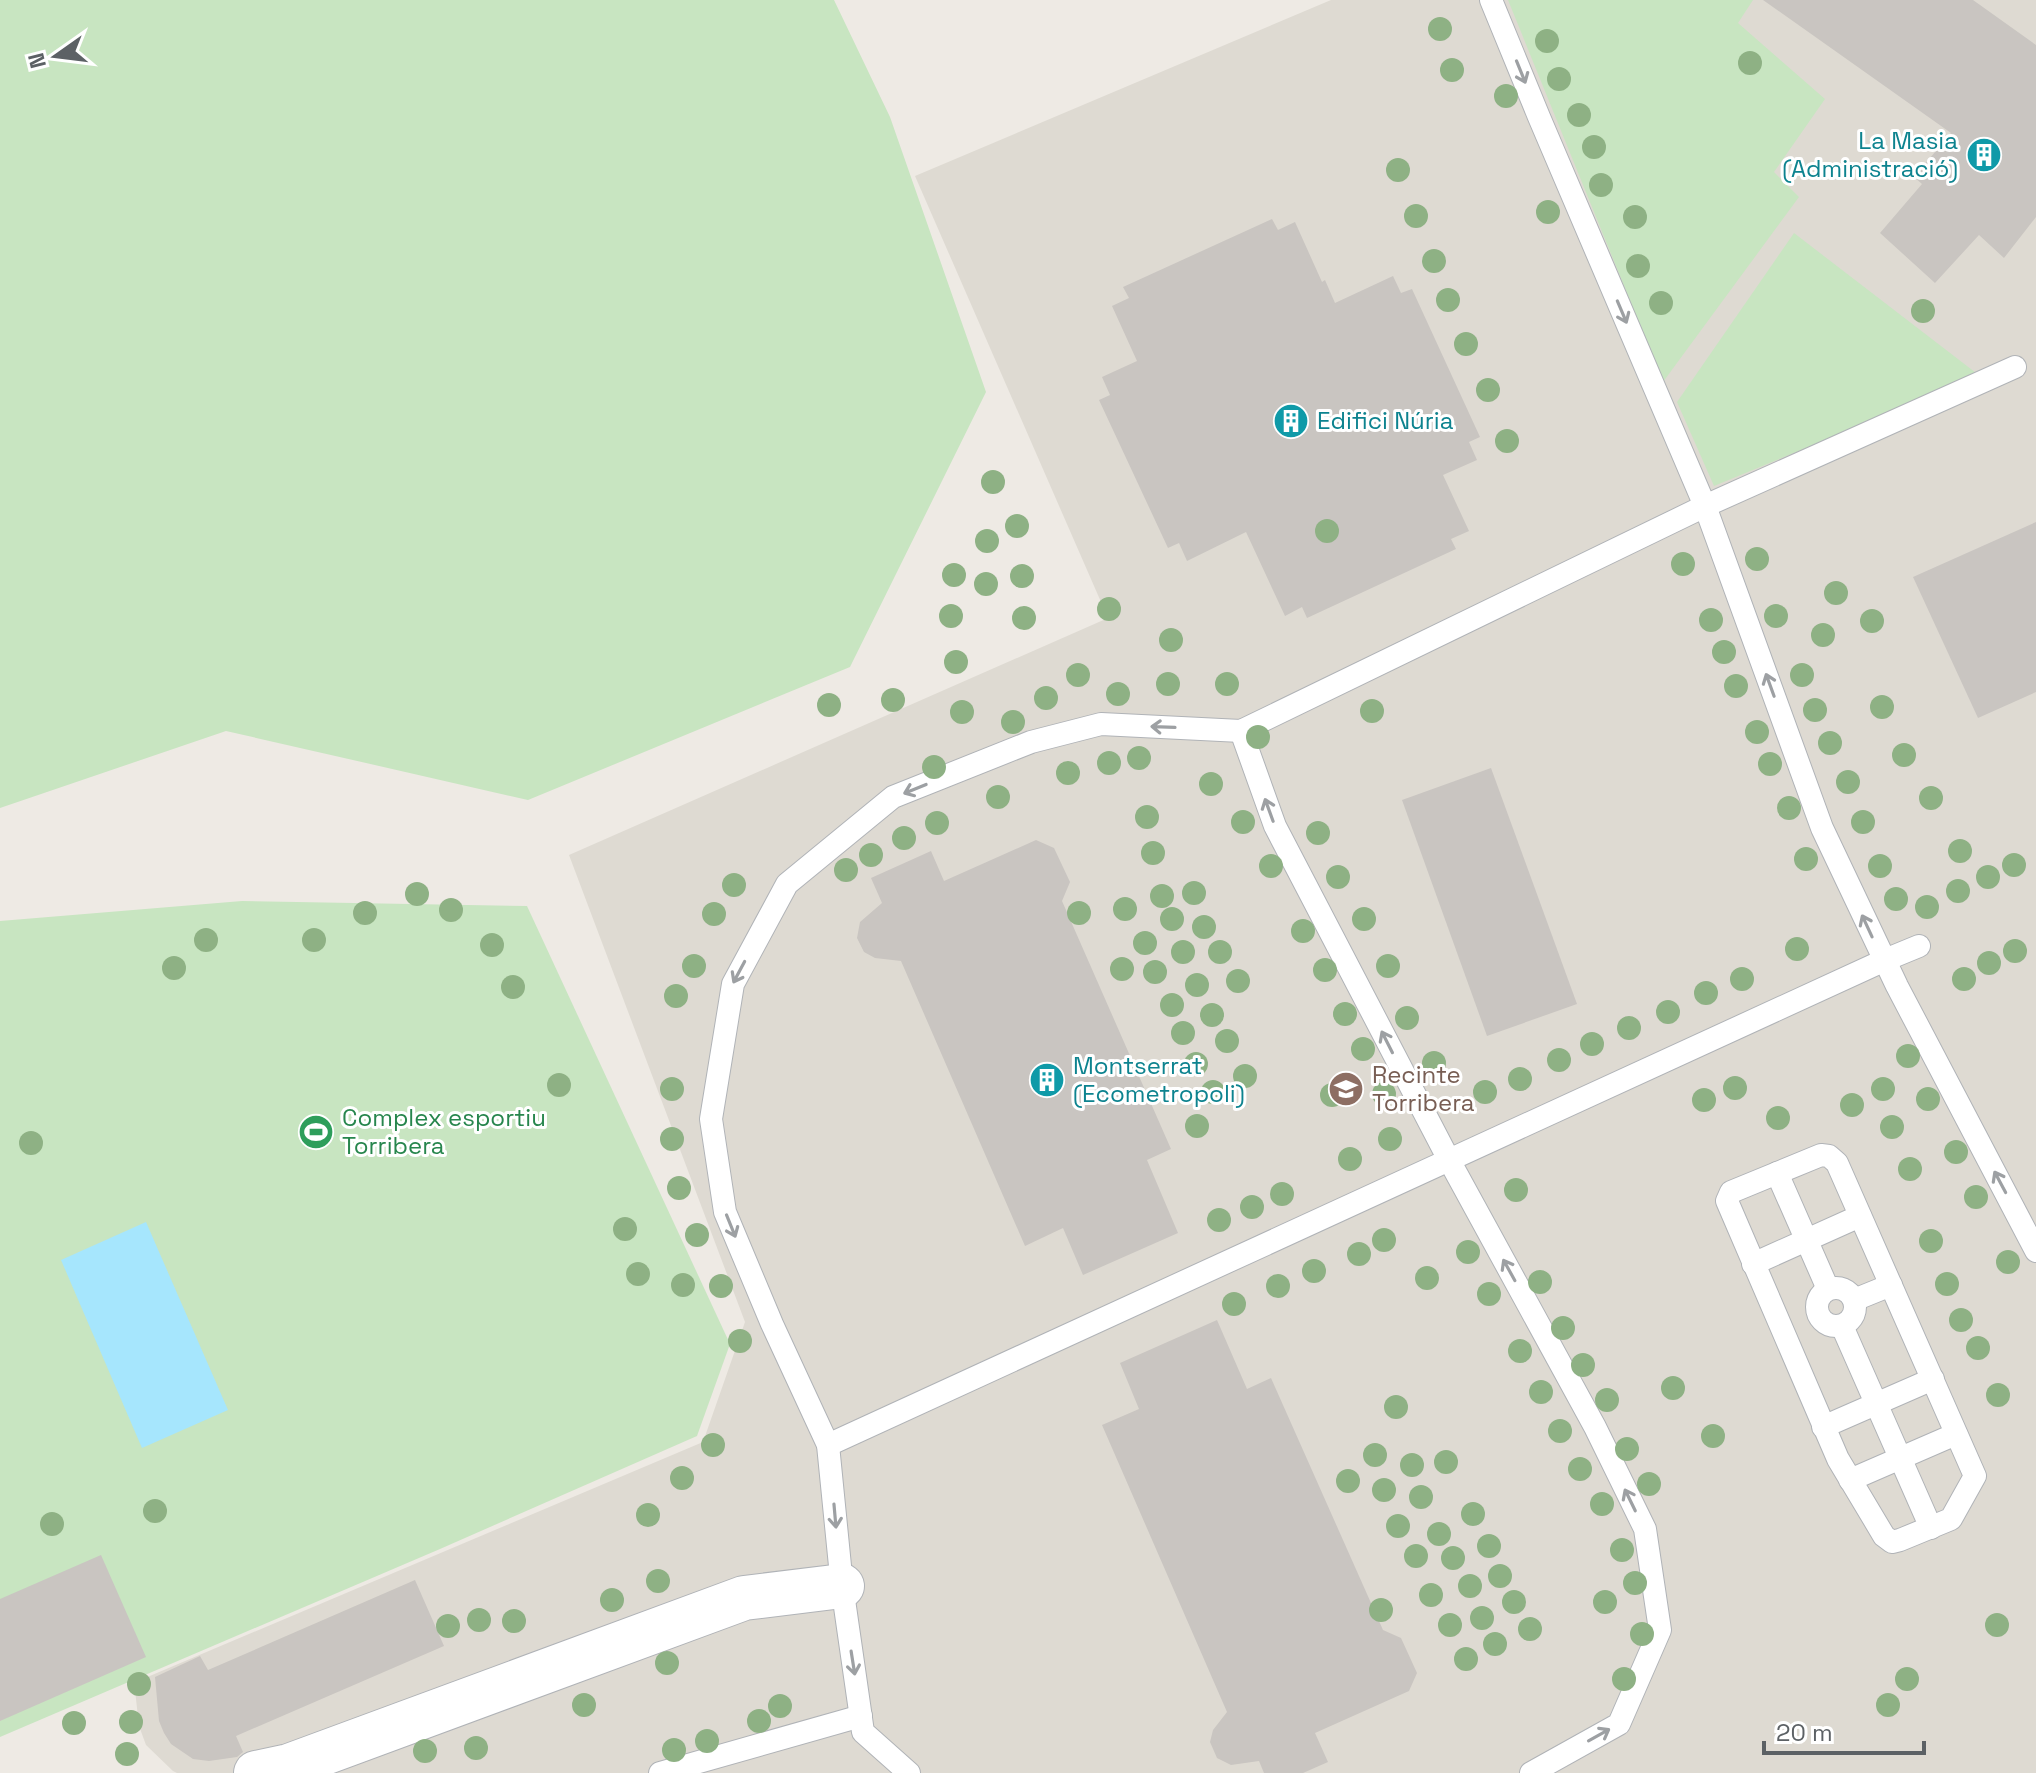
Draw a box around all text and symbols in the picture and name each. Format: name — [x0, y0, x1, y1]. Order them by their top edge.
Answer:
north arrow — [16, 16, 96, 96]
text: N — [21, 50, 52, 71]
one-way arrow — [1514, 59, 1529, 84]
place label: La Masia (Administració) — [1782, 125, 1958, 184]
building icon: La Masia (Administració) — [1965, 136, 2003, 174]
one-way arrow — [1616, 299, 1631, 323]
building icon: Edifici Núria — [1272, 402, 1310, 440]
place label: Edifici Núria — [1317, 405, 1454, 436]
one-way arrow — [1762, 673, 1776, 698]
one-way arrow — [1150, 719, 1177, 734]
one-way arrow — [903, 783, 928, 797]
one-way arrow — [1261, 798, 1276, 823]
one-way arrow — [1859, 914, 1874, 938]
one-way arrow — [731, 959, 747, 983]
one-way arrow — [1379, 1030, 1394, 1054]
place label: Montserrat (Ecometropoli) — [1073, 1050, 1245, 1109]
place label: Recinte Torribera — [1372, 1059, 1475, 1118]
building icon: Montserrat (Ecometropoli) — [1028, 1061, 1066, 1099]
school or university icon: Recinte Torribera — [1327, 1070, 1365, 1108]
place label: Complex esportiu Torribera — [342, 1102, 546, 1161]
sports icon: Complex esportiu Torribera — [297, 1113, 335, 1151]
one-way arrow — [1991, 1170, 2007, 1194]
one-way arrow — [725, 1213, 740, 1238]
one-way arrow — [1500, 1259, 1516, 1283]
one-way arrow — [1622, 1489, 1637, 1513]
one-way arrow — [828, 1502, 843, 1528]
one-way arrow — [846, 1650, 861, 1676]
scale bar — [1764, 1705, 1924, 1755]
text: 20 m — [1776, 1717, 1833, 1748]
one-way arrow — [1587, 1727, 1610, 1743]

